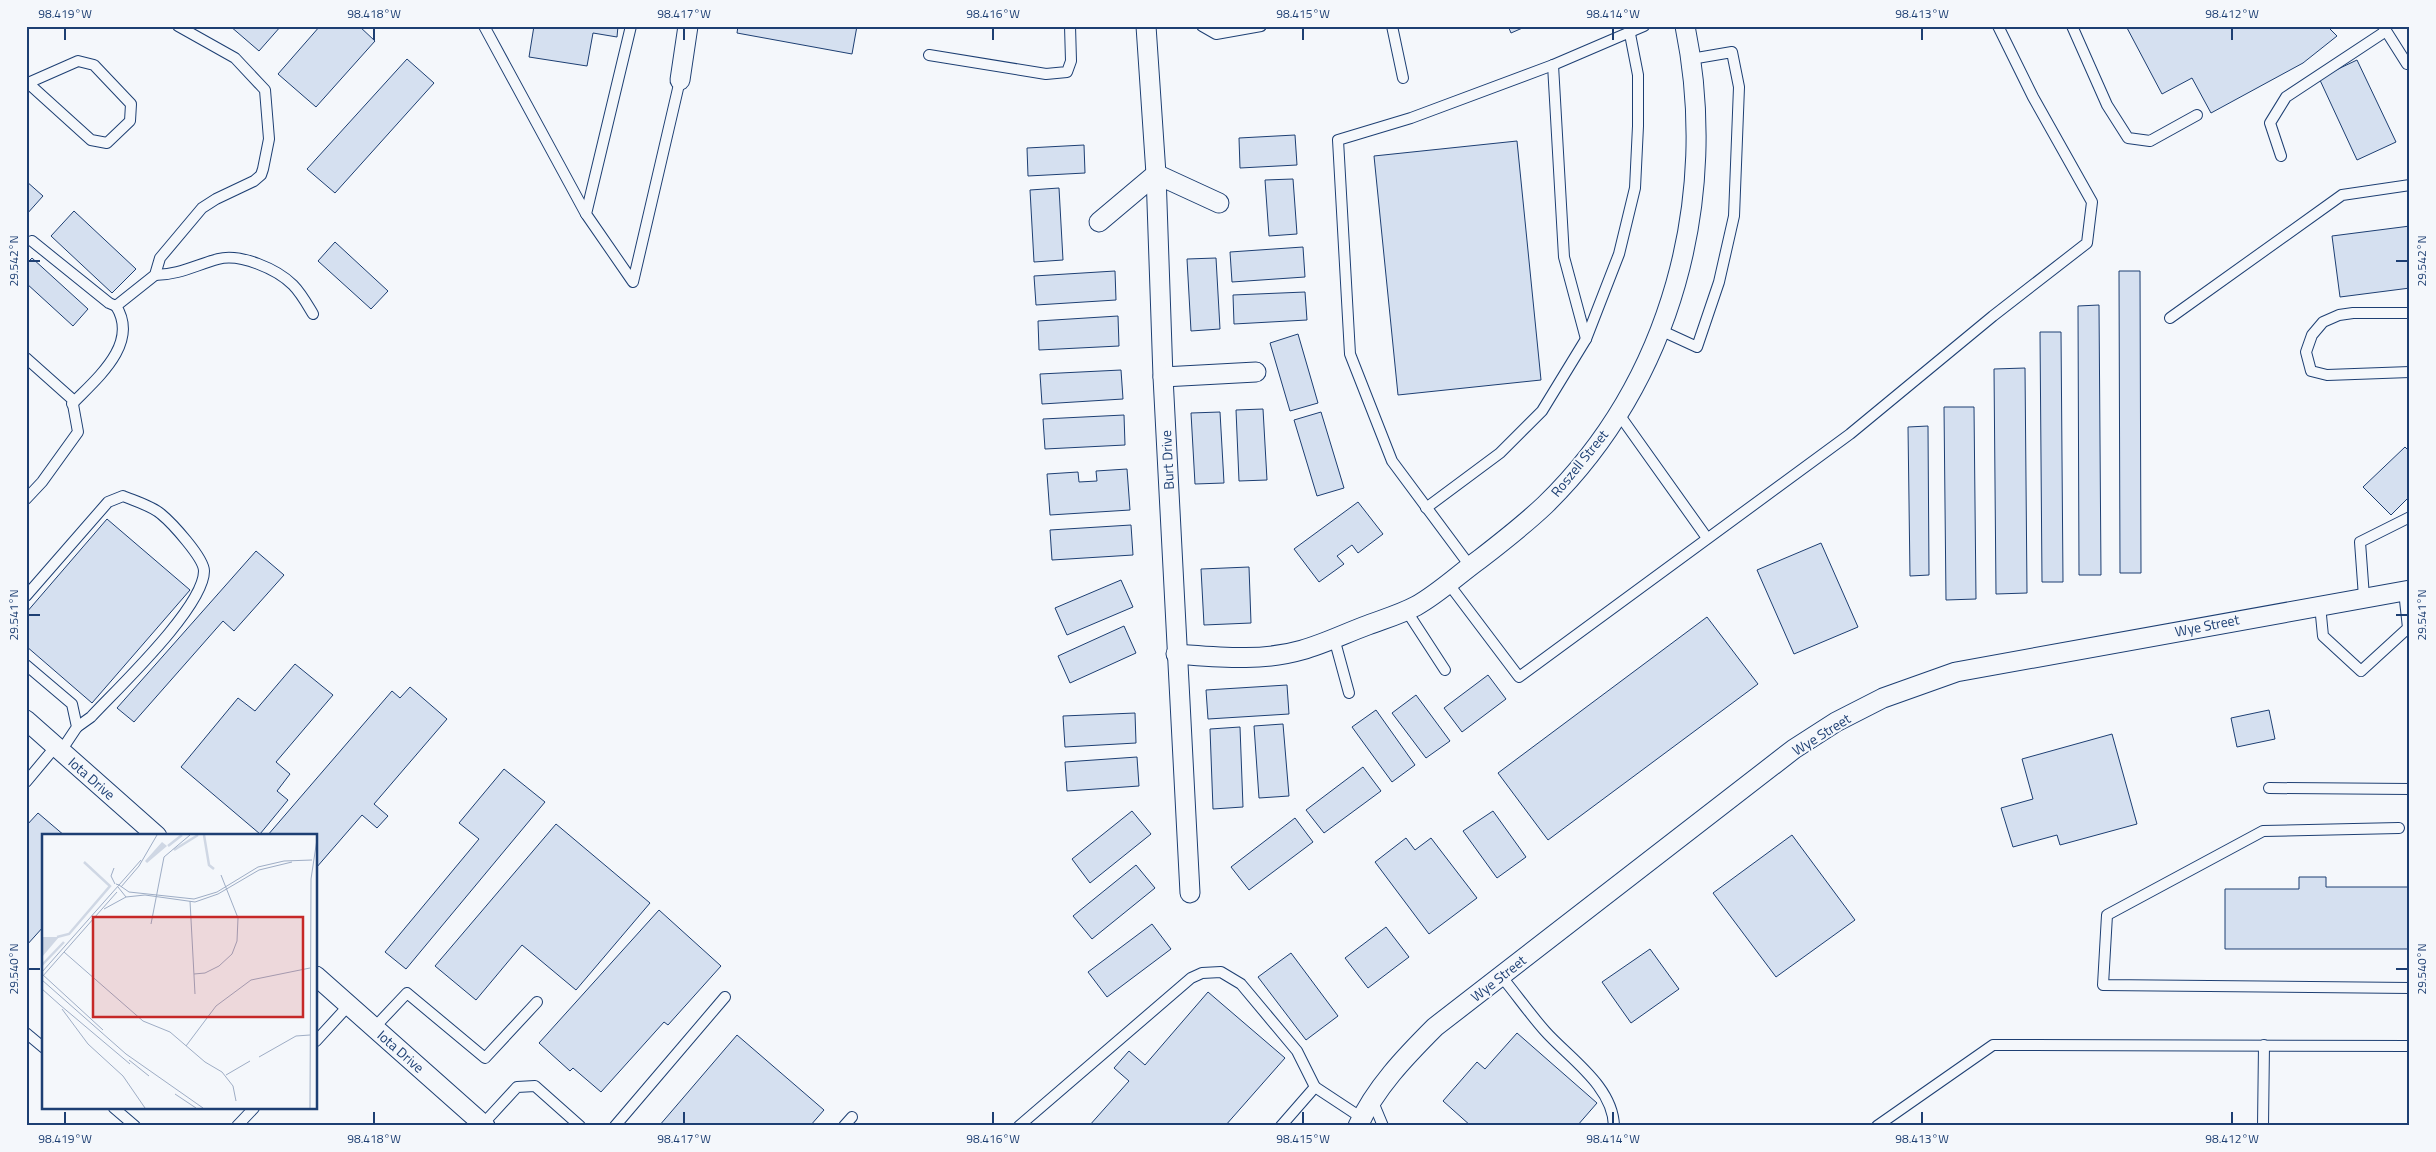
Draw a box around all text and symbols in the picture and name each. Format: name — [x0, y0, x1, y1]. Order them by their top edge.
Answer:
text: 98.419°W — [38, 4, 92, 23]
text: 98.418°W — [347, 4, 401, 23]
text: 98.417°W — [657, 4, 711, 23]
text: 98.416°W — [966, 4, 1020, 23]
text: 98.415°W — [1276, 4, 1330, 23]
text: 98.414°W — [1586, 4, 1640, 23]
text: 98.413°W — [1895, 4, 1949, 23]
text: 98.412°W — [2205, 4, 2259, 23]
text: 29.542°N — [4, 235, 23, 287]
text: 29.542°N — [2412, 235, 2431, 287]
street label: Roszell Street — [1545, 425, 1613, 501]
street label: Burt Drive — [1155, 430, 1179, 490]
text: 29.541°N — [4, 589, 23, 641]
text: 29.541°N — [2412, 589, 2431, 641]
street label: Wye Street — [2173, 608, 2241, 642]
street label: Wye Street — [1788, 708, 1854, 760]
street label: Iota Drive — [64, 752, 120, 804]
inset map — [42, 834, 318, 1110]
text: 29.540°N — [4, 943, 23, 995]
text: 29.540°N — [2412, 943, 2431, 995]
street label: Wye Street — [1466, 950, 1530, 1006]
street label: Iota Drive — [373, 1025, 429, 1077]
text: 98.419°W — [38, 1129, 92, 1148]
text: 98.418°W — [347, 1129, 401, 1148]
text: 98.417°W — [657, 1129, 711, 1148]
text: 98.416°W — [966, 1129, 1020, 1148]
text: 98.415°W — [1276, 1129, 1330, 1148]
text: 98.414°W — [1586, 1129, 1640, 1148]
text: 98.413°W — [1895, 1129, 1949, 1148]
text: 98.412°W — [2205, 1129, 2259, 1148]

